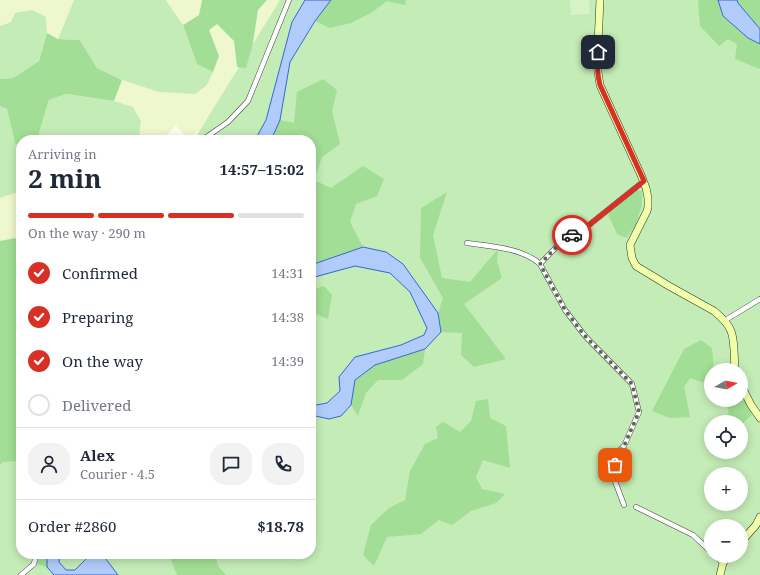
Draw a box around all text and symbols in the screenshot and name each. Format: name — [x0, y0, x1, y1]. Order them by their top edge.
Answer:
pin — [581, 35, 615, 69]
icon: home — [587, 41, 609, 63]
text: Arriving in — [28, 145, 97, 163]
text: 14:57–15:02 — [220, 159, 304, 179]
text: 2 min — [28, 160, 102, 196]
courier — [552, 215, 592, 255]
text: On the way · 290 m — [28, 224, 146, 242]
icon: car — [561, 224, 583, 246]
icon: check — [28, 262, 50, 284]
text: Confirmed — [62, 263, 138, 283]
text: 14:31 — [271, 264, 304, 282]
icon: check — [28, 306, 50, 328]
text: Preparing — [62, 307, 133, 327]
text: 14:38 — [271, 308, 304, 326]
icon: check — [28, 350, 50, 372]
text: On the way — [62, 351, 143, 371]
text: 14:39 — [271, 352, 304, 370]
north arrow — [704, 363, 748, 407]
map controls — [704, 363, 748, 563]
text: Delivered — [62, 395, 131, 415]
button: locate — [704, 415, 748, 459]
button: person — [28, 443, 70, 485]
button: chat — [210, 443, 252, 485]
button: phone — [262, 443, 304, 485]
text: Alex — [80, 445, 115, 465]
pin — [598, 448, 632, 482]
icon: bag — [604, 454, 626, 476]
text: Courier · 4.5 — [80, 465, 155, 483]
button: + — [704, 467, 748, 511]
text: Order #2860 — [28, 516, 116, 536]
text: $18.78 — [257, 516, 304, 536]
button: − — [704, 519, 748, 563]

